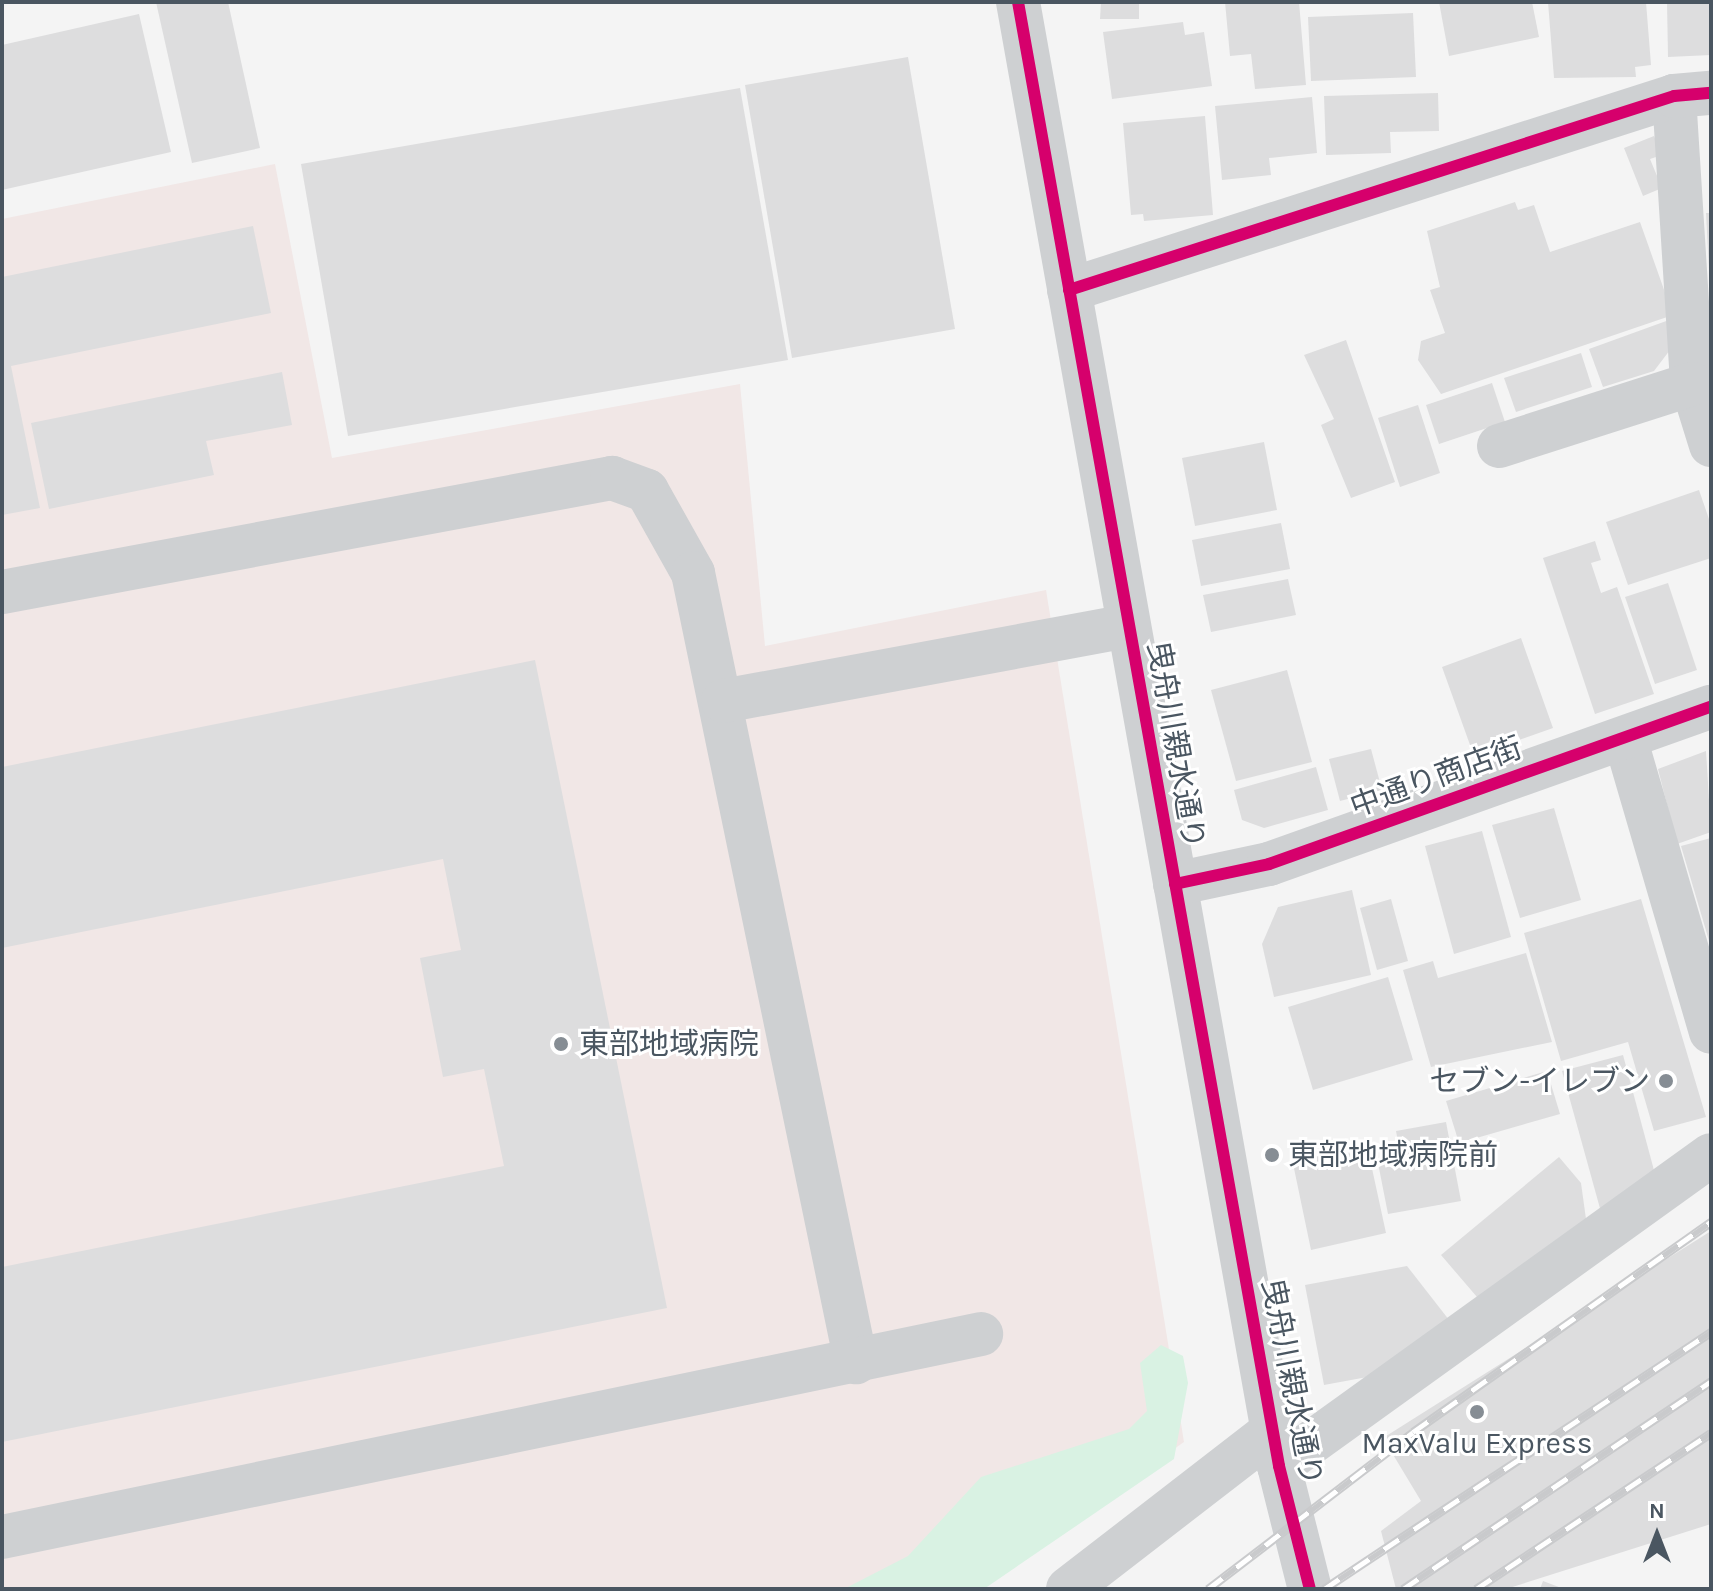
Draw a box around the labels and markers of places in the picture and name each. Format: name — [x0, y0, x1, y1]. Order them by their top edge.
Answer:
place label: 東部地域病院 — [579, 1026, 759, 1062]
marker: 東部地域病院 — [550, 1033, 572, 1055]
place label: セブン-イレブン — [1430, 1063, 1650, 1099]
marker: セブン-イレブン — [1657, 1072, 1675, 1090]
place label: 東部地域病院前 — [1288, 1137, 1498, 1173]
marker: 東部地域病院前 — [1263, 1146, 1281, 1164]
marker: MaxValu Express — [1468, 1403, 1486, 1421]
place label: MaxValu Express — [1362, 1425, 1592, 1461]

